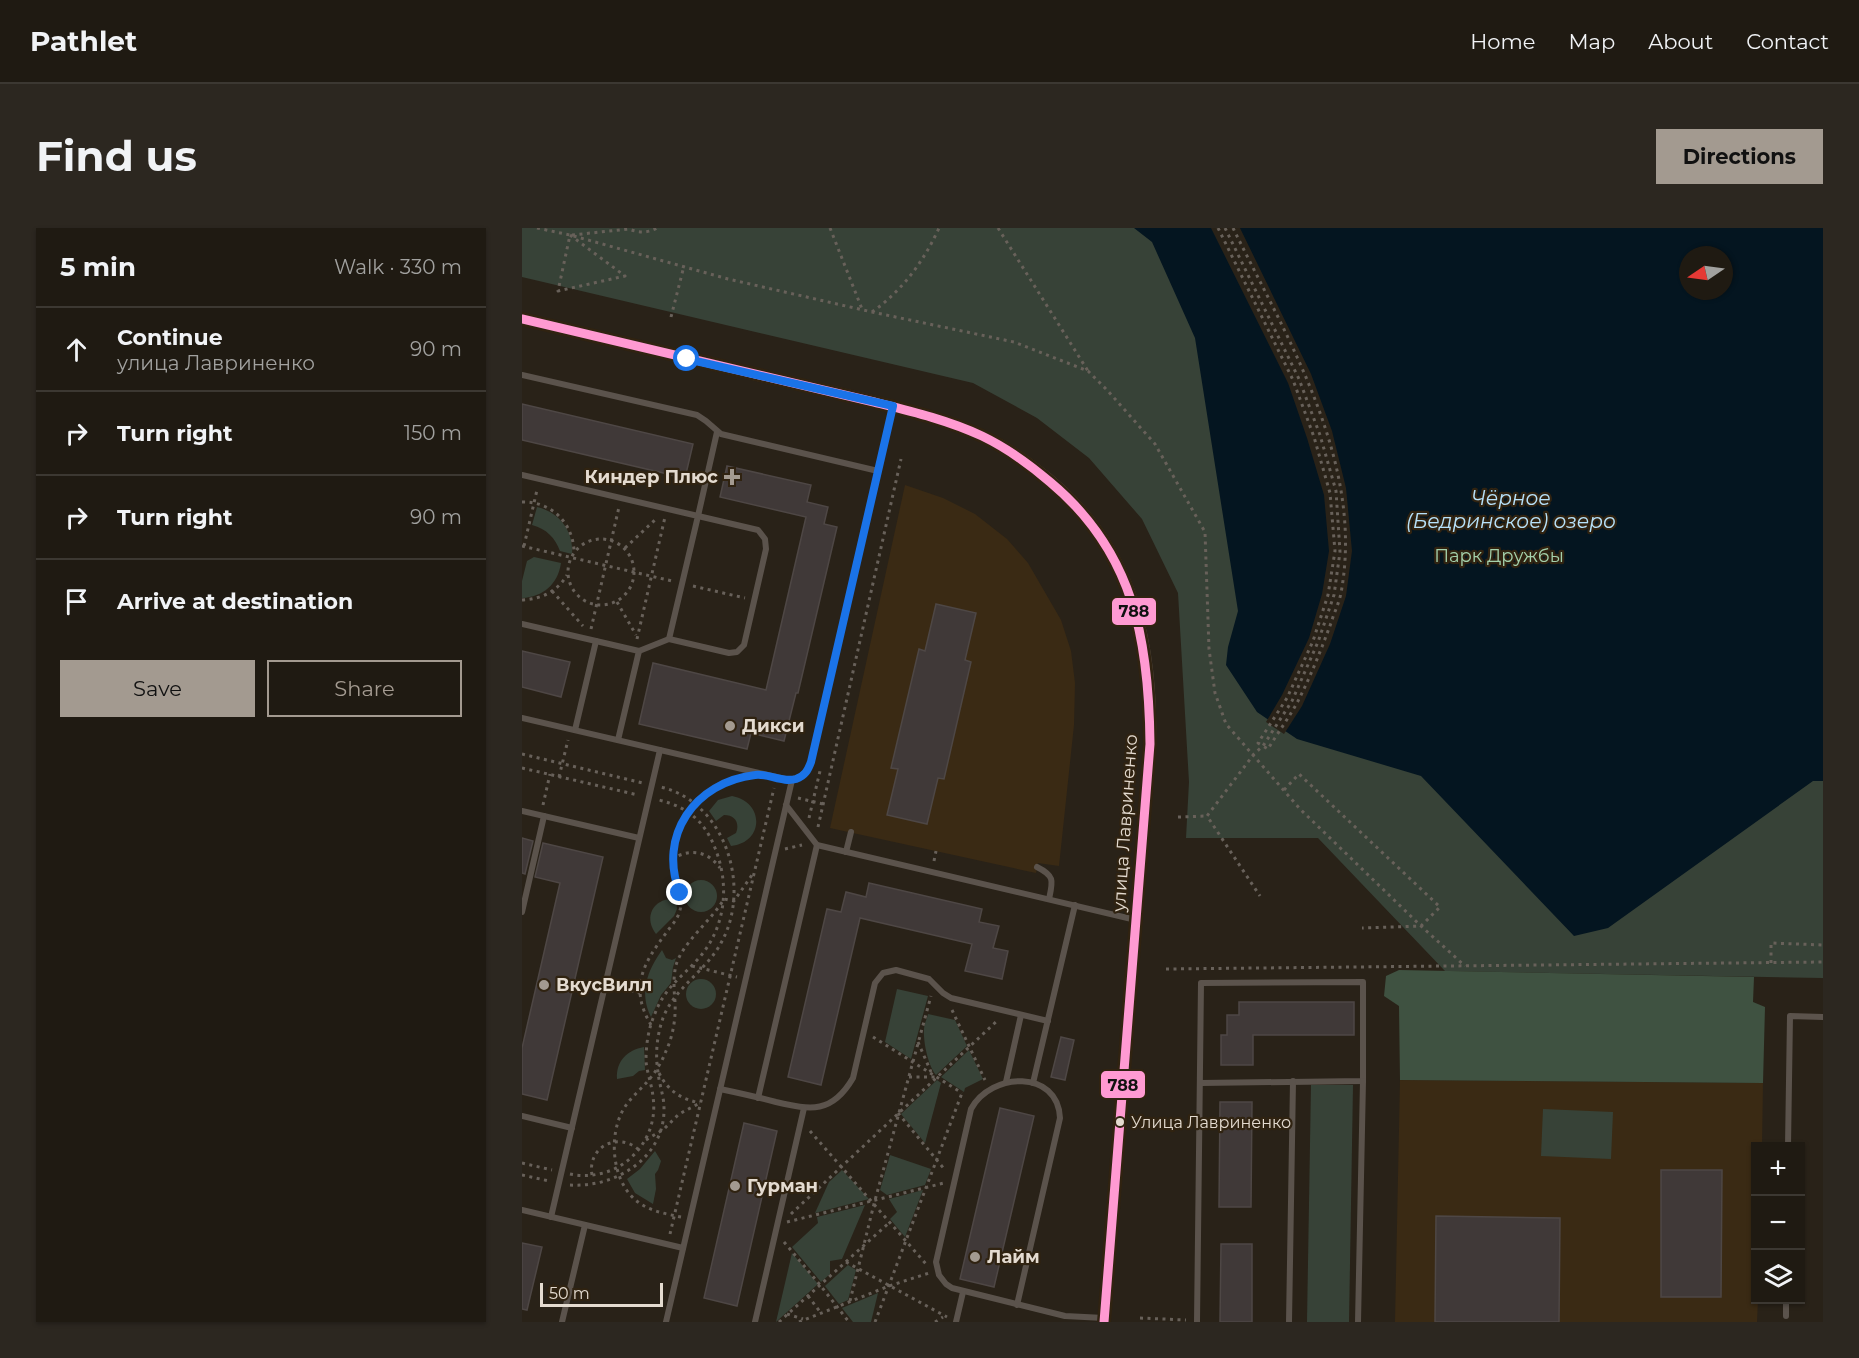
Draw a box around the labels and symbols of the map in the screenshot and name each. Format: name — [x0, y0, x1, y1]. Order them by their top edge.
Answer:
north arrow — [1679, 246, 1733, 300]
route start — [673, 345, 699, 371]
place label: Киндер Плюс — [584, 466, 718, 488]
marker: Киндер Плюс — [723, 468, 741, 486]
water label: Чёрное (Бедринское) озеро — [1406, 486, 1616, 533]
park label: Парк Дружбы — [1434, 545, 1564, 567]
line badge: 788 — [1111, 597, 1157, 626]
text: 788 — [1119, 602, 1149, 621]
place label: Дикси — [742, 715, 804, 737]
marker: Дикси — [723, 719, 737, 733]
street label: улица Лавриненко — [1108, 733, 1142, 914]
route end — [666, 879, 692, 905]
place label: ВкусВилл — [556, 974, 652, 996]
marker: ВкусВилл — [537, 978, 551, 992]
line badge: 788 — [1100, 1070, 1146, 1099]
text: 788 — [1108, 1076, 1138, 1095]
place label: Улица Лавриненко — [1131, 1113, 1291, 1132]
marker: Улица Лавриненко — [1114, 1116, 1126, 1128]
place label: Гурман — [747, 1175, 818, 1197]
marker: Гурман — [728, 1179, 742, 1193]
place label: Лайм — [987, 1246, 1040, 1268]
marker: Лайм — [968, 1250, 982, 1264]
scale bar — [540, 1280, 663, 1308]

